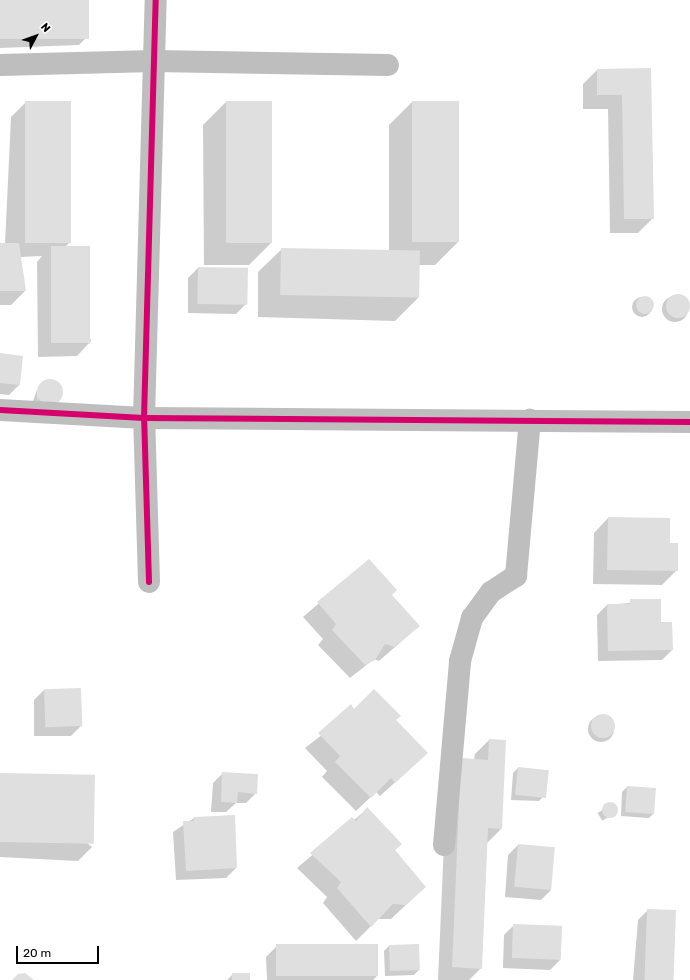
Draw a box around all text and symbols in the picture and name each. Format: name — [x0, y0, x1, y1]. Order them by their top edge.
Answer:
north arrow — [16, 16, 56, 56]
text: N — [38, 21, 53, 35]
scale bar — [18, 938, 101, 964]
text: 20 m — [23, 946, 51, 960]

